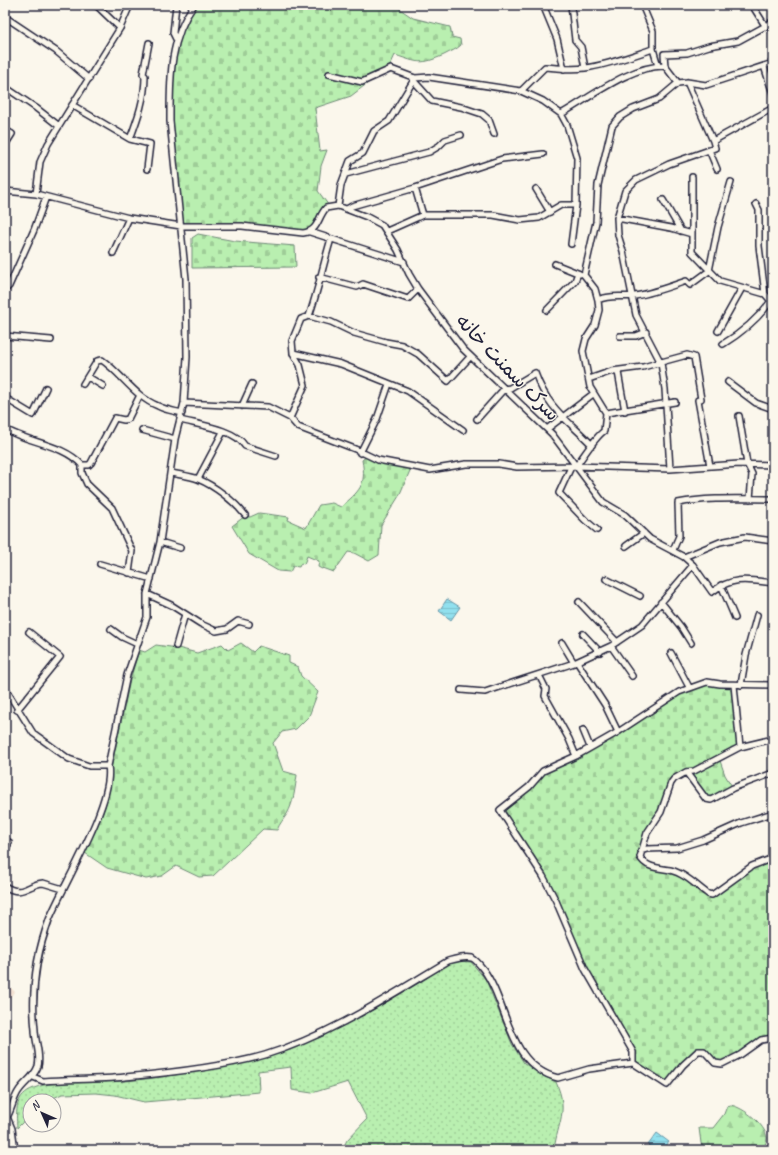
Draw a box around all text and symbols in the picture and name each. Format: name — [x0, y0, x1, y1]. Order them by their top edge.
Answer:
street label: سرک سمنت خانه — [450, 308, 565, 426]
north arrow — [22, 1093, 62, 1133]
text: N — [28, 1097, 44, 1113]

